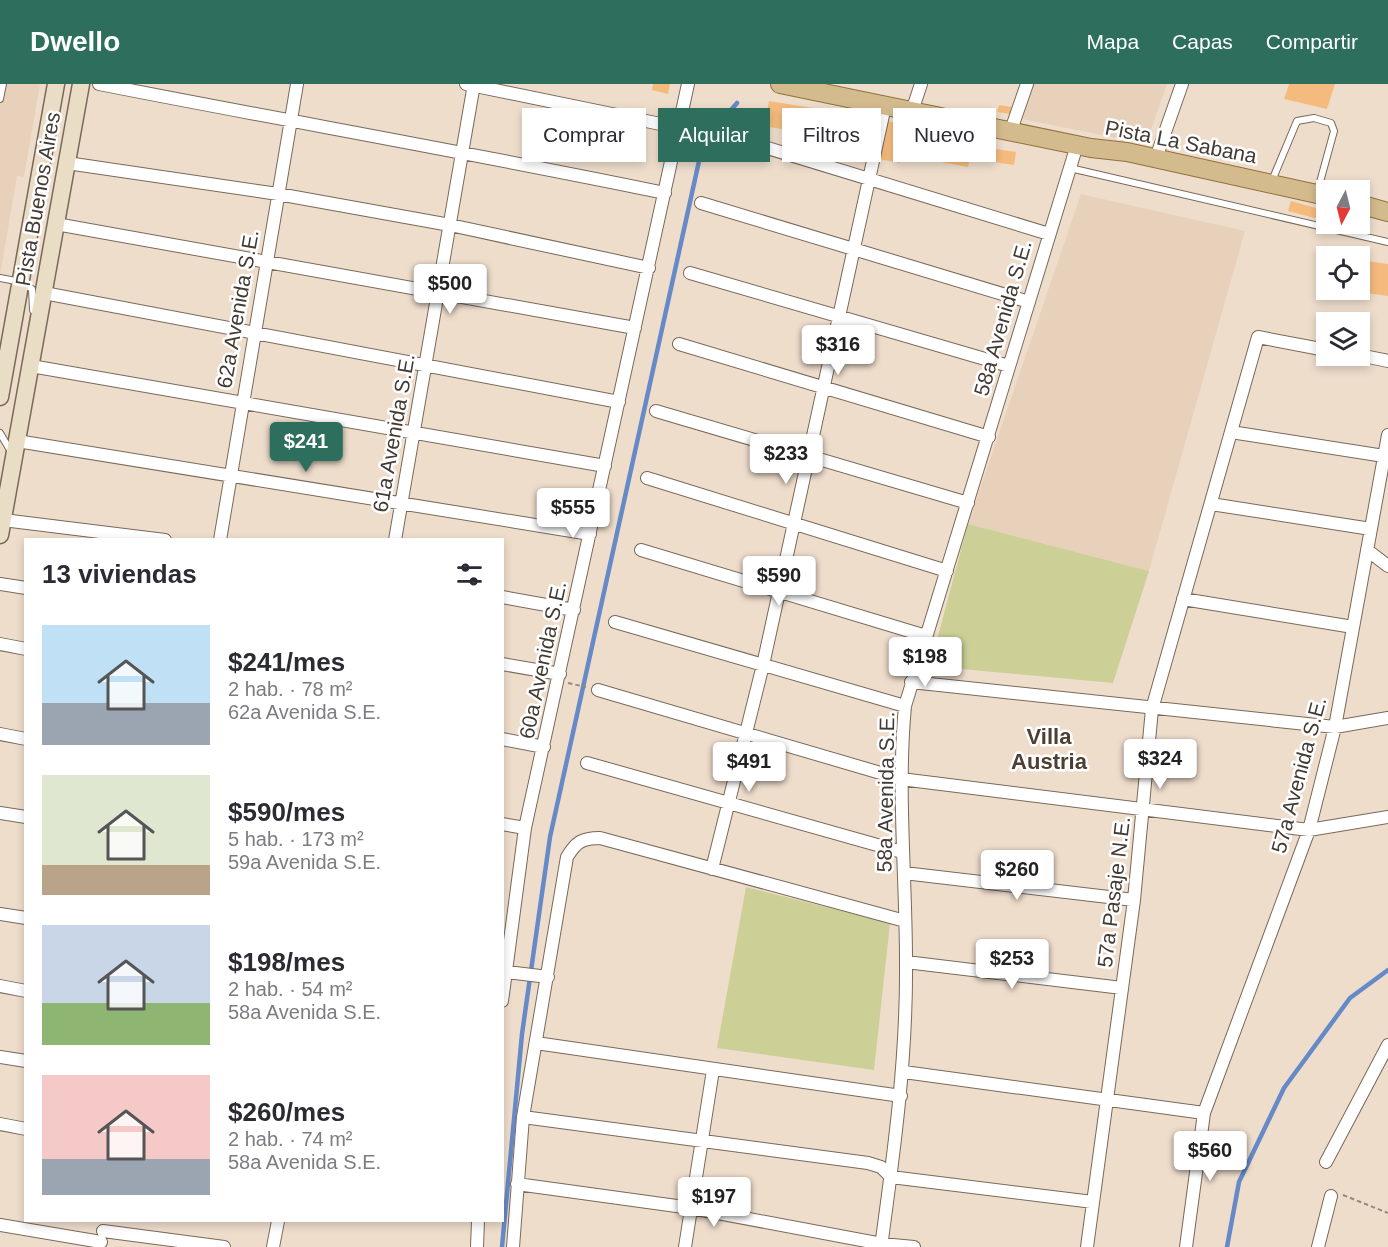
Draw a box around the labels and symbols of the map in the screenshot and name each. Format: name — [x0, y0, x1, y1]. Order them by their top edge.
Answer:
street label: Pista Buenos Aires — [11, 110, 64, 288]
street label: Pista La Sabana — [1103, 116, 1259, 168]
north arrow — [1316, 180, 1370, 234]
street label: 62a Avenida S.E. — [212, 228, 263, 390]
street label: 58a Avenida S.E. — [969, 237, 1036, 398]
pin: $500 — [414, 264, 486, 315]
pin: $316 — [802, 325, 874, 376]
street label: 61a Avenida S.E. — [368, 352, 419, 514]
pin: $241 — [270, 422, 342, 473]
pin: $233 — [750, 434, 822, 485]
pin: $555 — [537, 488, 609, 539]
pin: $590 — [743, 556, 815, 607]
street label: 60a Avenida S.E. — [515, 579, 570, 741]
pin: $198 — [889, 637, 961, 688]
street label: 57a Avenida S.E. — [1267, 694, 1330, 855]
street label: 58a Avenida S.E. — [873, 711, 898, 873]
district label: Villa Austria — [1011, 724, 1088, 774]
pin: $324 — [1124, 739, 1196, 790]
pin: $491 — [713, 742, 785, 793]
street label: 57a Pasaje N.E. — [1093, 815, 1134, 969]
pin: $260 — [981, 850, 1053, 901]
pin: $253 — [976, 939, 1048, 990]
pin: $560 — [1174, 1131, 1246, 1182]
pin: $197 — [678, 1177, 750, 1228]

